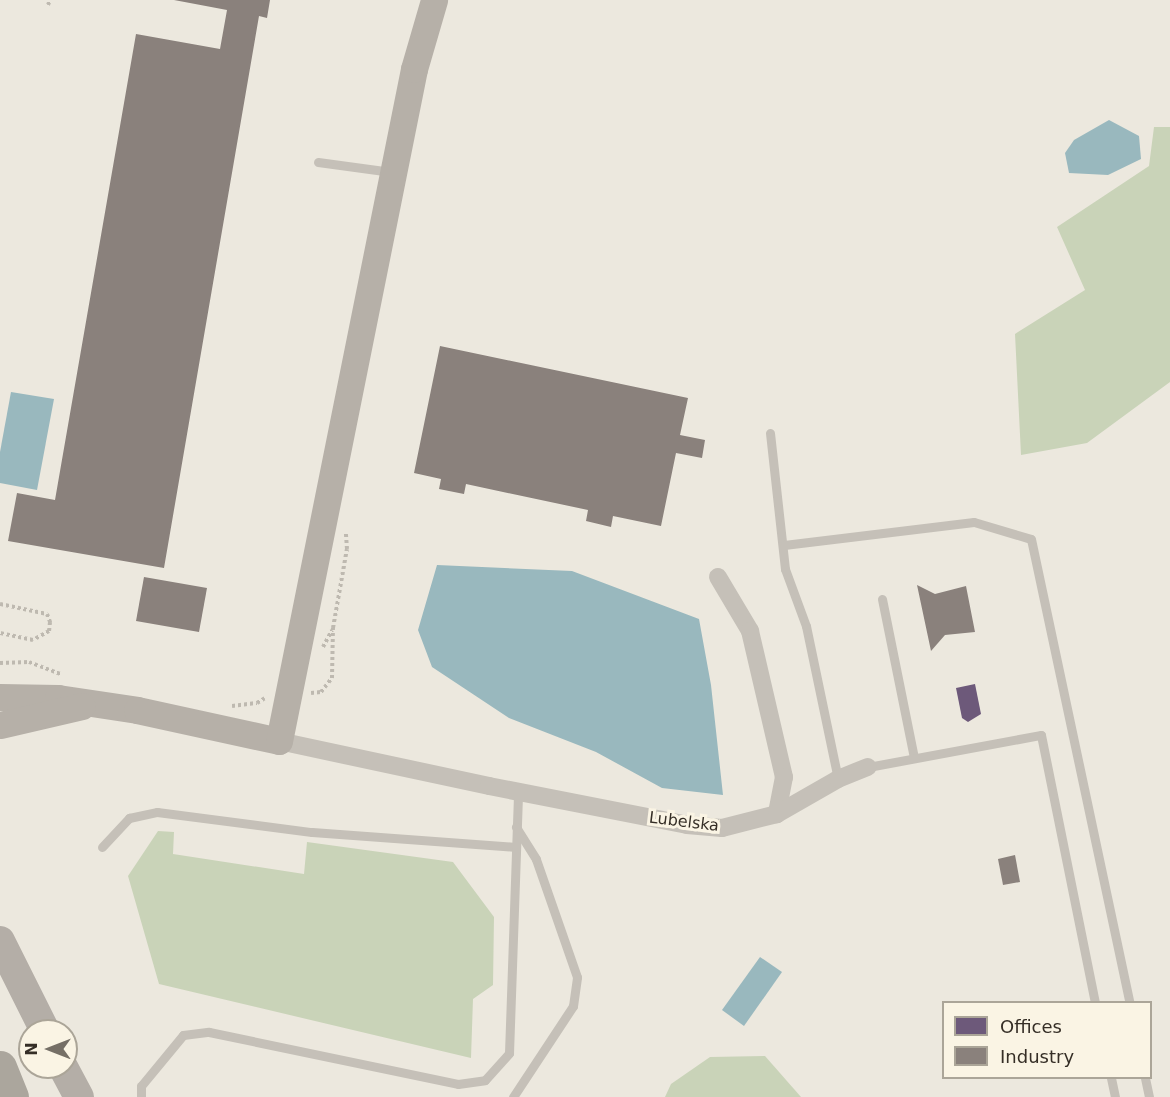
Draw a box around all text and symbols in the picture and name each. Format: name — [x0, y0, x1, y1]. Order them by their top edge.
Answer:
street label: Lubelska — [648, 808, 720, 836]
legend — [942, 1001, 1152, 1079]
text: Offices — [1000, 1016, 1062, 1037]
north arrow — [18, 1019, 78, 1079]
text: N — [22, 1042, 41, 1056]
text: Industry — [1000, 1046, 1074, 1067]

